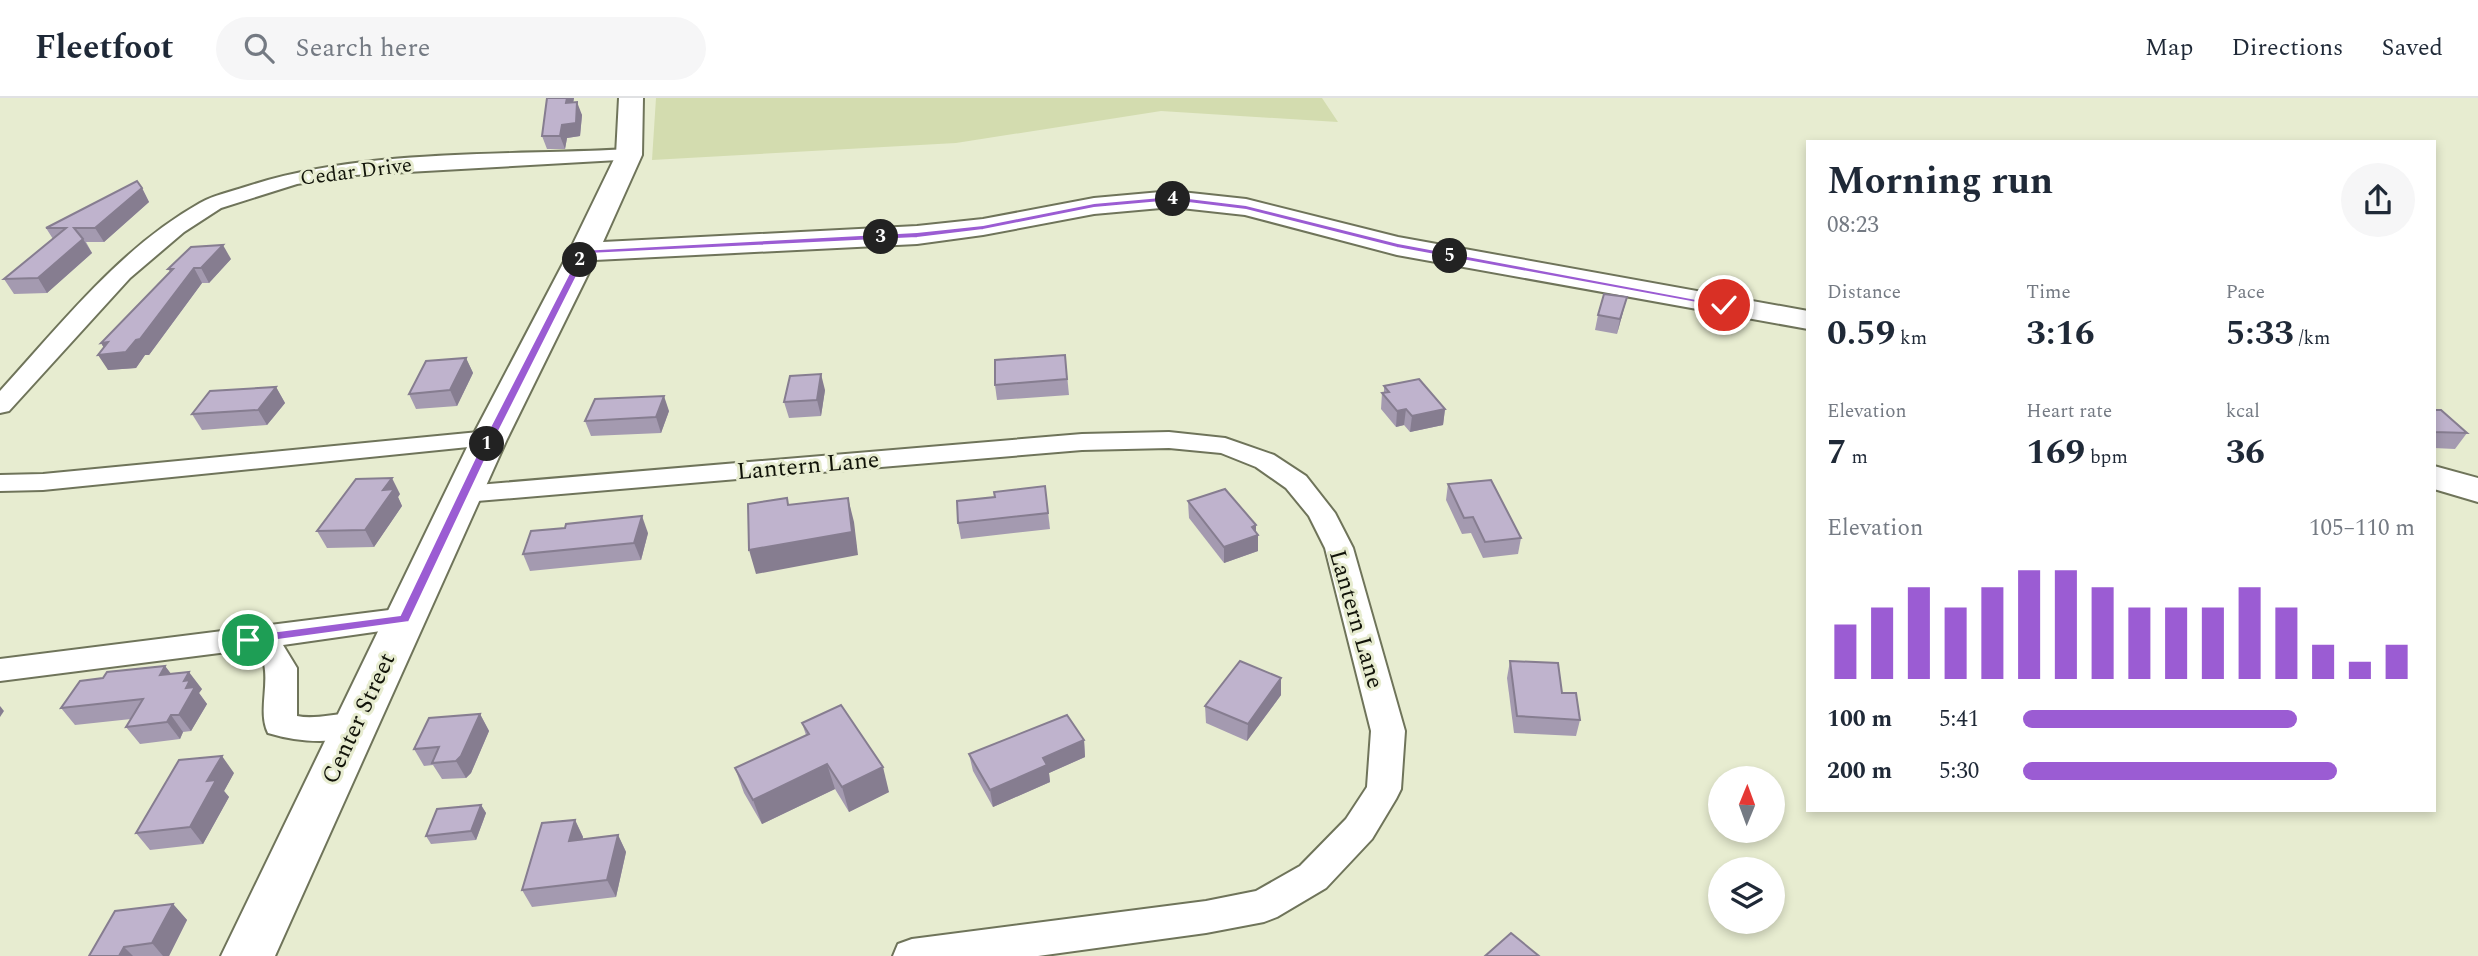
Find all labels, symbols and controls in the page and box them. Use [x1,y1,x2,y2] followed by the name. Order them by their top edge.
[216,17,706,80] search box
[35,23,174,73] text: Fleetfoot
[296,28,430,68] text: Search here
[240,29,278,67] icon: search
[2145,30,2193,66] text: Map
[2231,30,2343,66] text: Directions
[2381,30,2443,66] text: Saved
[298,149,414,195] street label: Cedar Drive
[1827,153,2053,211] text: Morning run
[2341,163,2415,237] button: share
[1156,182,1190,217] pin: 4
[1167,184,1178,213] text: 4
[1827,208,1879,243] text: 08:23
[864,220,898,254] pin: 3
[875,222,886,251] text: 3
[1432,238,1468,274] pin: 5
[1444,241,1455,270] text: 5
[562,242,598,278] pin: 2
[574,245,585,274] text: 2
[1694,275,1754,335] pin
[1827,278,1901,307] text: Distance
[2026,278,2071,307] text: Time
[2226,278,2265,307] text: Pace
[1705,286,1743,324] icon: check
[1827,307,1895,360] text: 0.59
[2026,307,2095,360] text: 3:16
[2226,307,2294,360] text: 5:33
[1895,324,1927,353] text: km
[2294,324,2330,353] text: /km
[1827,397,1907,426] text: Elevation
[2026,397,2112,426] text: Heart rate
[2226,397,2260,426] text: kcal
[470,426,504,462] pin: 1
[1827,426,1847,479] text: 7
[2026,426,2085,479] text: 169
[2226,426,2265,479] text: 36
[481,429,492,458] text: 1
[735,442,881,490] street label: Lantern Lane
[1847,443,1868,472] text: m
[2085,443,2128,472] text: bpm
[1827,511,1923,546] text: Elevation
[2309,511,2415,546] text: 105–110 m
[1319,546,1393,693] street label: Lantern Lane
[218,610,278,670] pin
[229,621,267,659] icon: arrive
[313,647,405,790] street label: Center Street
[1827,702,1892,737] text: 100 m
[1939,702,1979,737] text: 5:41
[1827,754,1892,789] text: 200 m
[1939,754,1979,789] text: 5:30
[1708,766,1785,844] north arrow
[1708,766,1785,934] map controls
[1708,857,1785,934] button: layers

